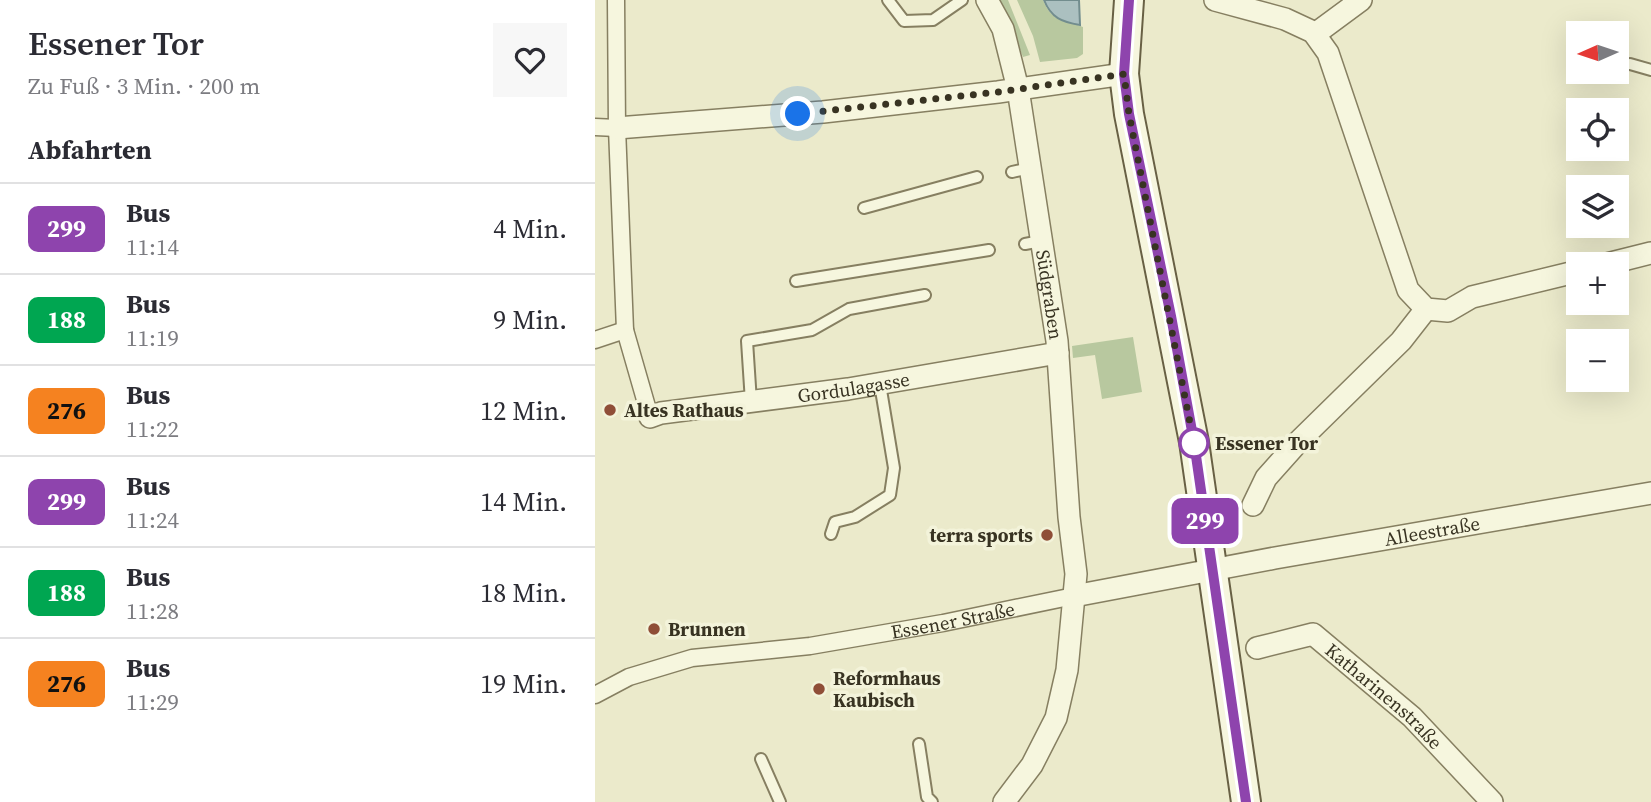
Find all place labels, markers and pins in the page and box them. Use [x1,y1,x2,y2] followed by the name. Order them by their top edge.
[624,397,744,423] place label: Altes Rathaus
[602,402,618,418] marker: Altes Rathaus
[1179,428,1209,458] marker: Essener Tor
[1215,430,1318,456] place label: Essener Tor
[930,522,1033,548] place label: terra sports
[1039,527,1055,543] marker: terra sports
[668,616,746,642] place label: Brunnen
[646,621,662,637] marker: Brunnen
[833,665,941,713] place label: Reformhaus Kaubisch
[811,681,827,697] marker: Reformhaus Kaubisch

